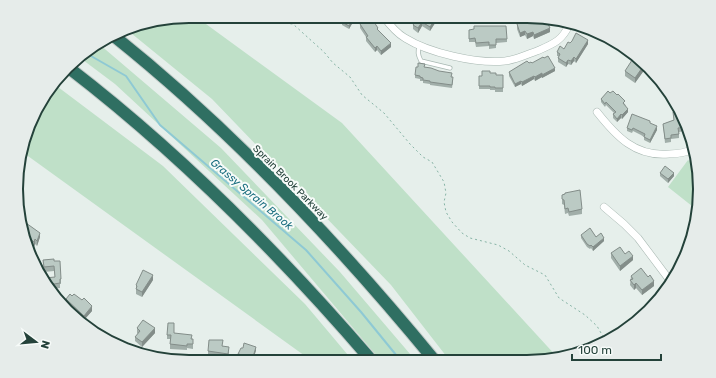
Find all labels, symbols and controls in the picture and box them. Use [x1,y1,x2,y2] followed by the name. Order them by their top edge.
[250,143,331,223] street label: Sprain Brook Parkway
[208,156,296,233] water label: Grassy Sprain Brook
[16,322,56,362] north arrow
[572,336,661,362] scale bar
[38,339,52,350] text: N
[578,343,612,357] text: 100 m

